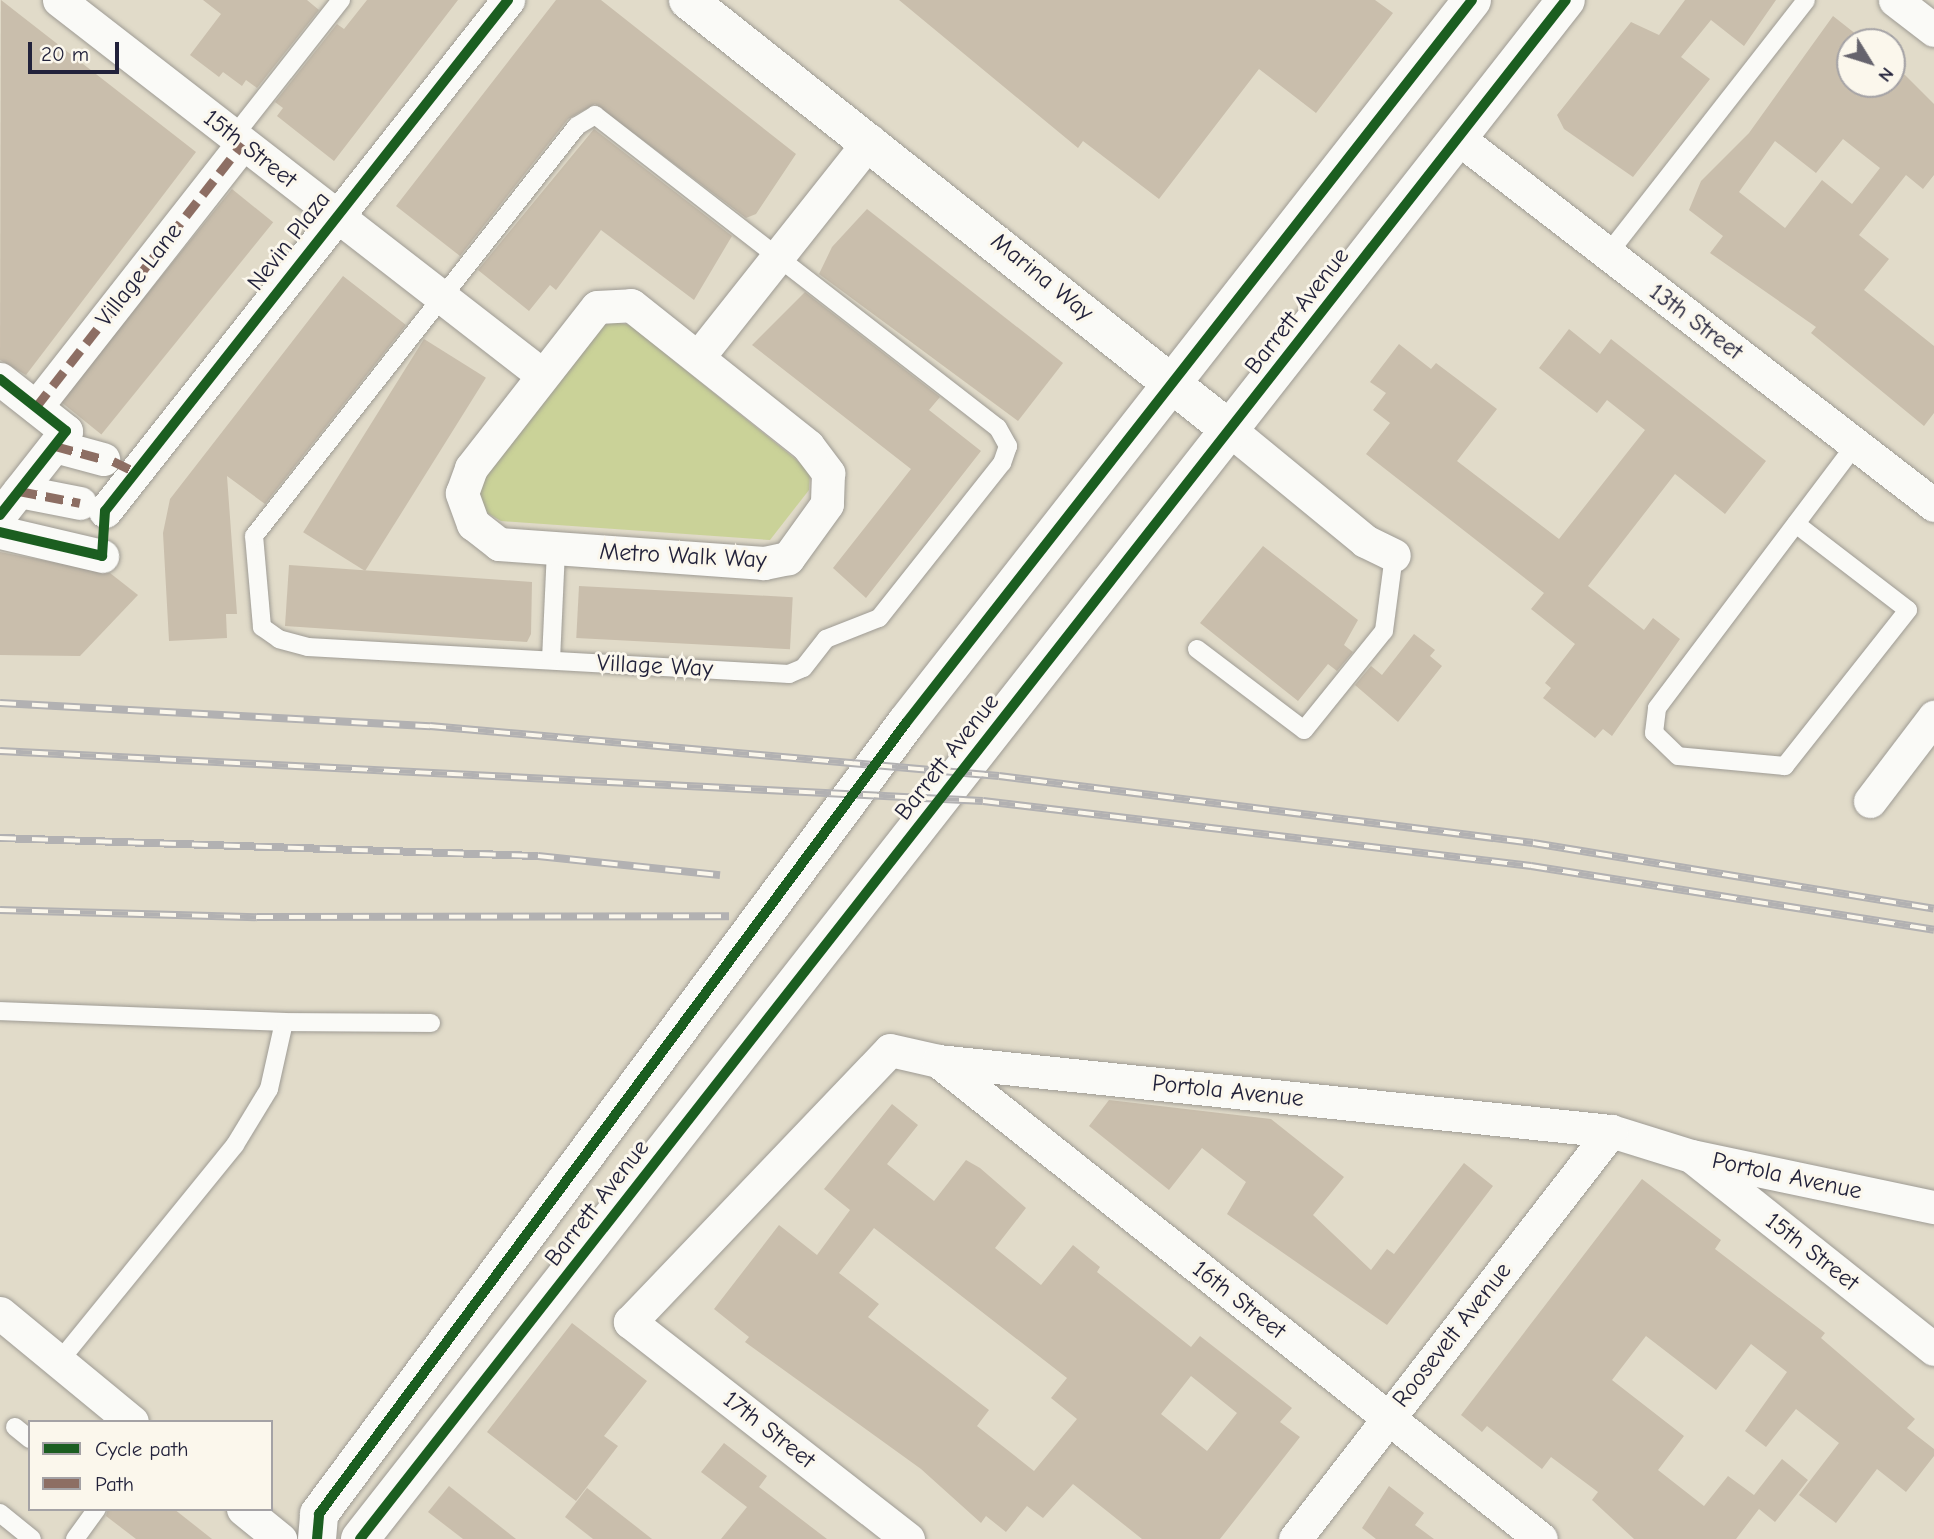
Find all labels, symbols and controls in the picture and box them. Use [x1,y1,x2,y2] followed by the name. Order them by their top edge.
[32,28,122,72] scale bar
[1836,28,1906,98] north arrow
[41,42,89,66] text: 20 m
[1873,63,1898,86] text: N
[198,104,302,194] street label: 15th Street
[241,186,337,296] street label: Nevin Plaza
[90,218,188,332] street label: Village Lane
[985,227,1099,327] street label: Marina Way
[1239,242,1355,380] street label: Barrett Avenue
[1644,278,1748,366] street label: 13th Street
[599,537,767,575] street label: Metro Walk Way
[596,649,714,683] street label: Village Way
[889,688,1005,826] street label: Barrett Avenue
[1151,1069,1305,1113] street label: Portola Avenue
[539,1134,655,1272] street label: Barrett Avenue
[1710,1146,1864,1206] street label: Portola Avenue
[1760,1207,1864,1297] street label: 15th Street
[1187,1255,1291,1345] street label: 16th Street
[1386,1257,1518,1413] street label: Roosevelt Avenue
[717,1385,821,1475] street label: 17th Street
[28,1420,273,1511] legend
[95,1437,188,1461] text: Cycle path
[95,1472,134,1496] text: Path

